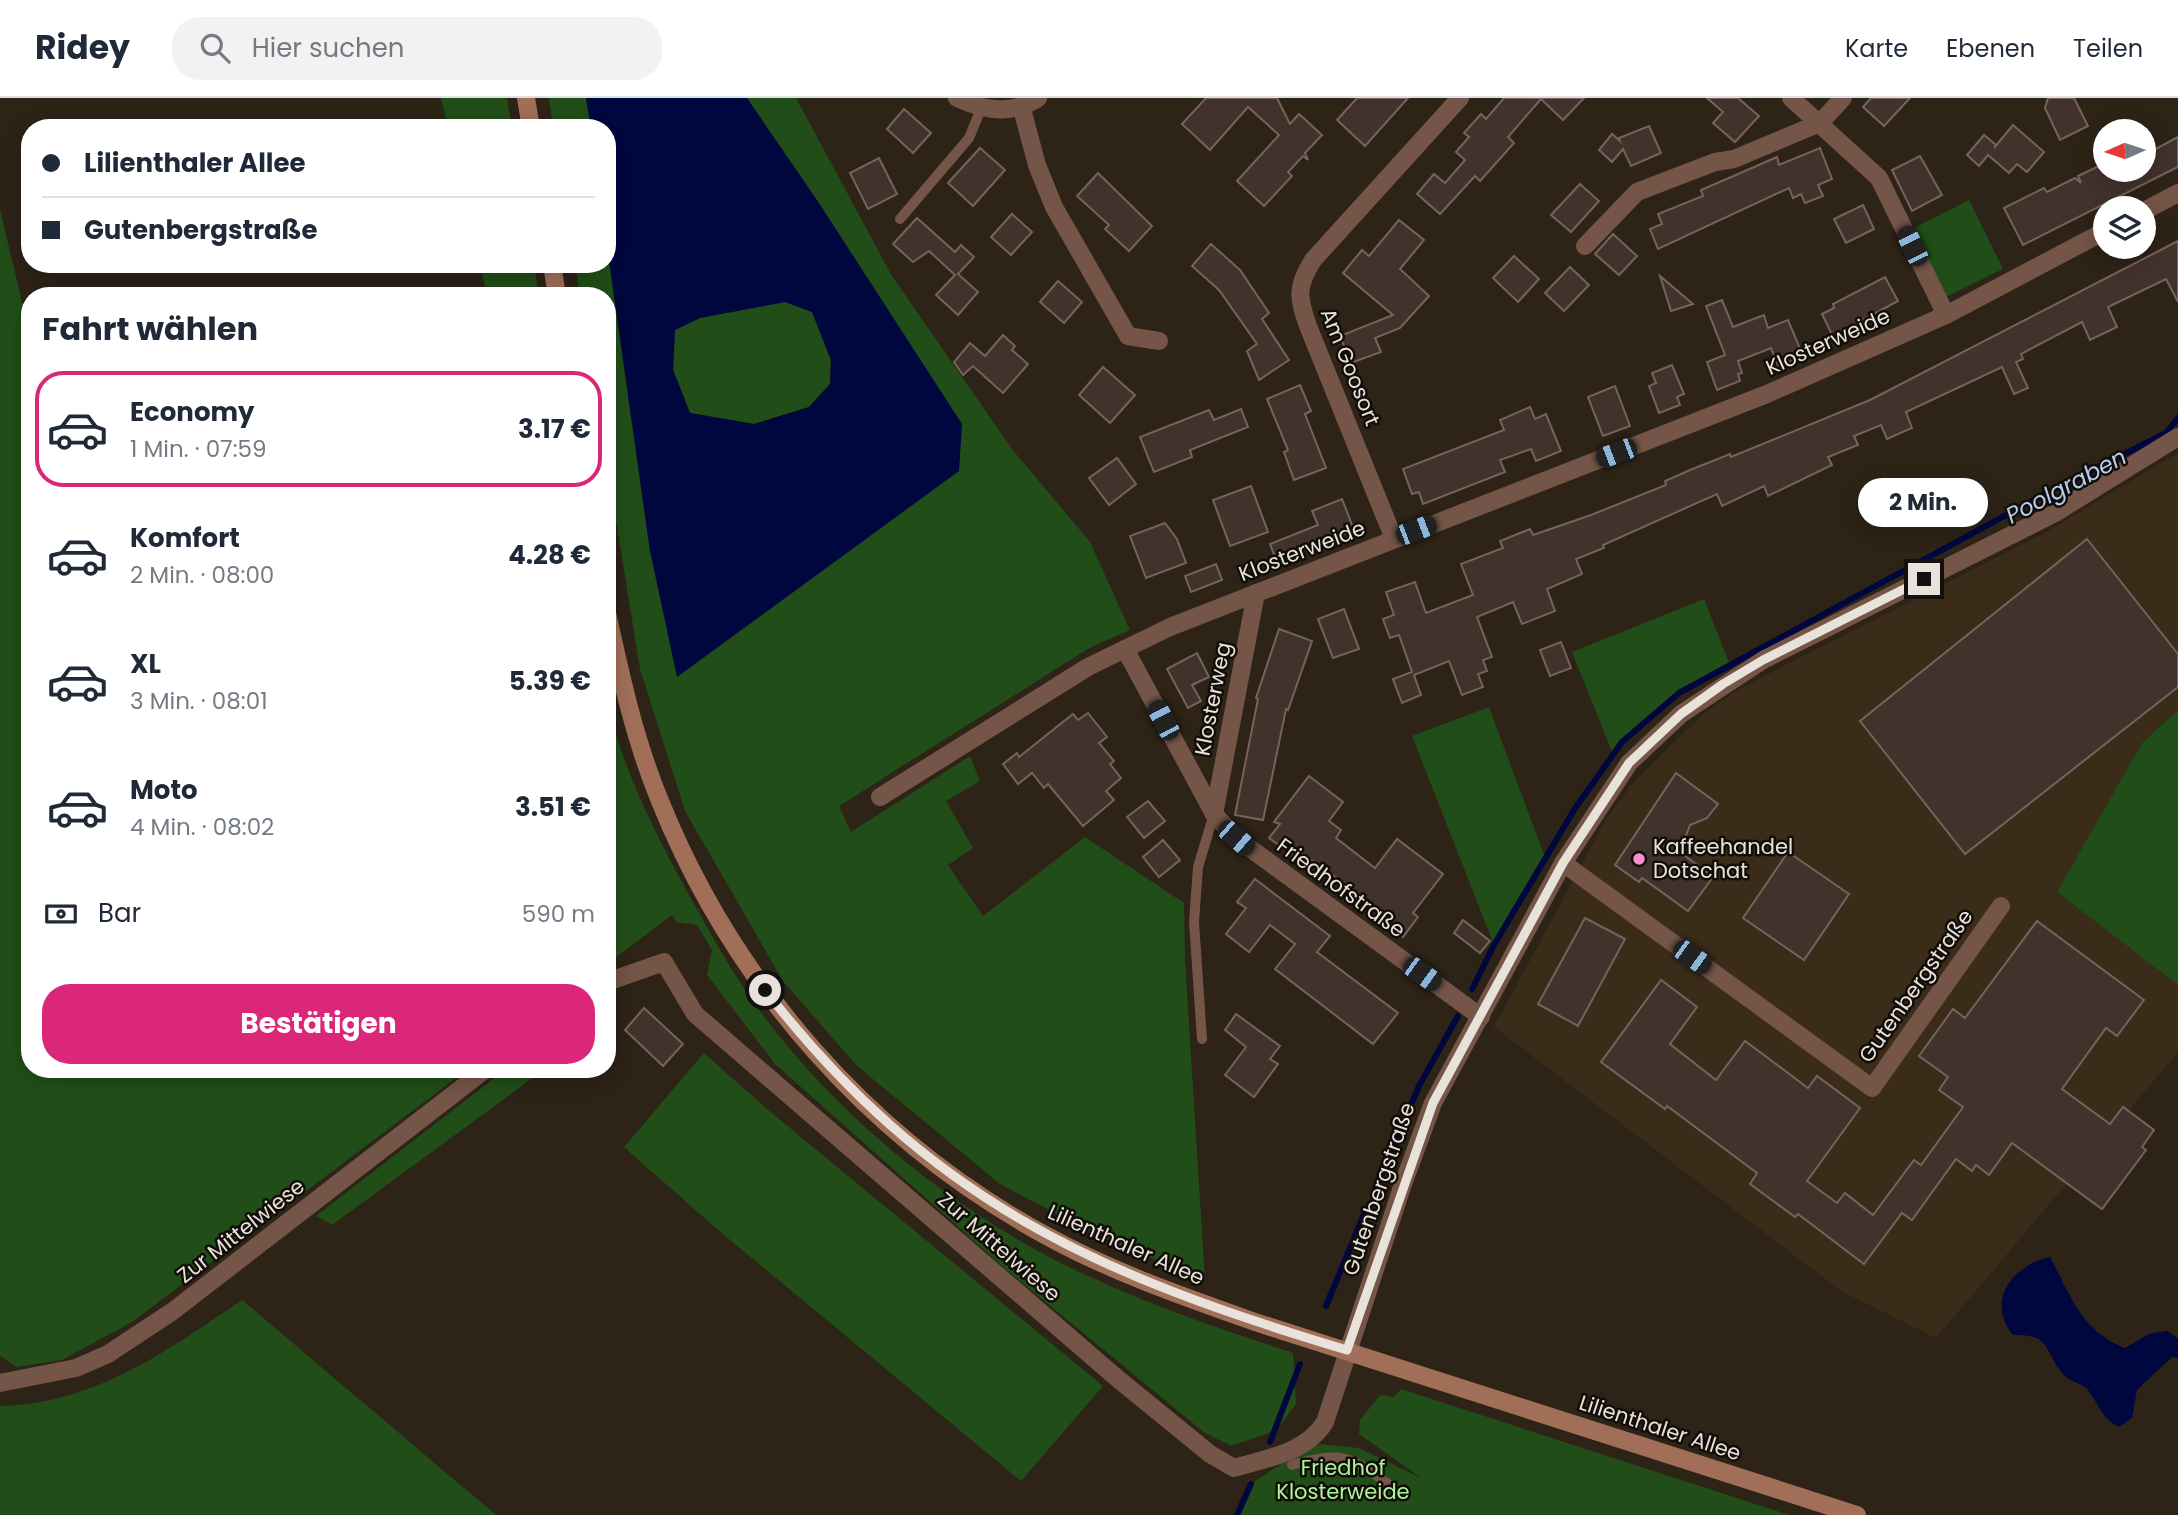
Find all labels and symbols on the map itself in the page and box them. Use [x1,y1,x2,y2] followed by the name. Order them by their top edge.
[2093,119,2156,182] north arrow
[1894,223,1931,269] car
[1761,301,1895,382] street label: Klosterweide
[1314,304,1387,430] street label: Am Goosort
[1593,436,1640,470] car
[2000,441,2132,531] water label: Poolgraben
[1859,477,1989,526] callout: 2 Min.
[1234,513,1369,588] street label: Klosterweide
[1393,513,1440,547] car
[1908,563,1940,595] route end
[1187,640,1238,758] street label: Klosterweg
[1144,697,1183,743] car
[1214,816,1259,860] car
[1271,831,1412,944] street label: Friedhofstraße
[1653,832,1793,885] place label: Kaffeehandel Dotschat
[1631,851,1647,867] marker: Kaffeehandel Dotschat
[1852,903,1979,1068] street label: Gutenbergstraße
[1669,936,1716,978] car
[1399,953,1446,995] car
[749,974,781,1006] route start
[1335,1099,1422,1279] street label: Gutenbergstraße
[171,1172,310,1290] street label: Zur Mittelwiese
[932,1185,1067,1308] street label: Zur Mittelwiese
[1043,1197,1209,1292] street label: Lilienthaler Allee
[1576,1388,1745,1467] street label: Lilienthaler Allee
[1276,1453,1410,1506] park label: Friedhof Klosterweide

